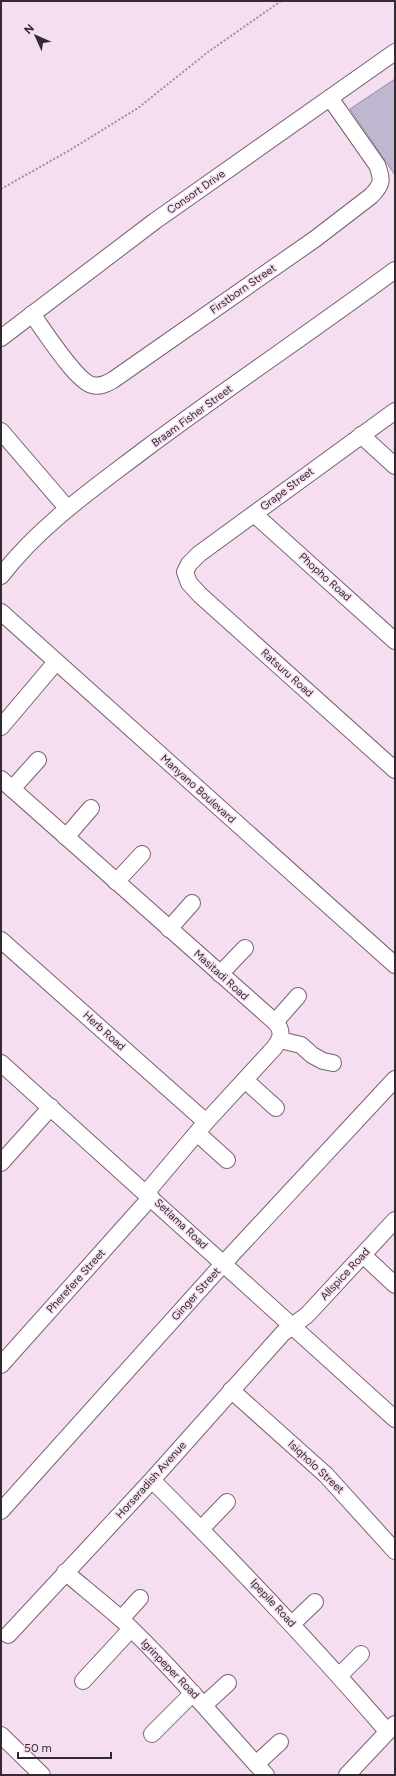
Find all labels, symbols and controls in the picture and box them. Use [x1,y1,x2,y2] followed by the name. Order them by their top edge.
[16,16,56,56] north arrow
[22,22,37,37] text: N
[164,167,228,217] street label: Consort Drive
[207,261,279,317] street label: Firstborn Street
[149,382,235,450] street label: Braam Fisher Street
[258,465,316,513] street label: Grape Street
[296,550,354,604] street label: Phopho Road
[258,646,316,700] street label: Ratsuru Road
[158,752,238,826] street label: Manyano Boulevard
[191,947,251,1003] street label: Masitadi Road
[80,1009,128,1053] street label: Herb Road
[152,1196,210,1252] street label: Setlama Road
[318,1245,372,1303] street label: Allspice Road
[44,1246,108,1316] street label: Pherefere Street
[169,1265,223,1323] street label: Ginger Street
[285,1438,347,1496] street label: Isiqholo Street
[113,1439,189,1521] street label: Horseradish Avenue
[247,1576,299,1630] street label: Ipepile Road
[138,1636,202,1702] street label: Igrinpeper Road
[18,1734,111,1760] scale bar
[24,1741,52,1755] text: 50 m

